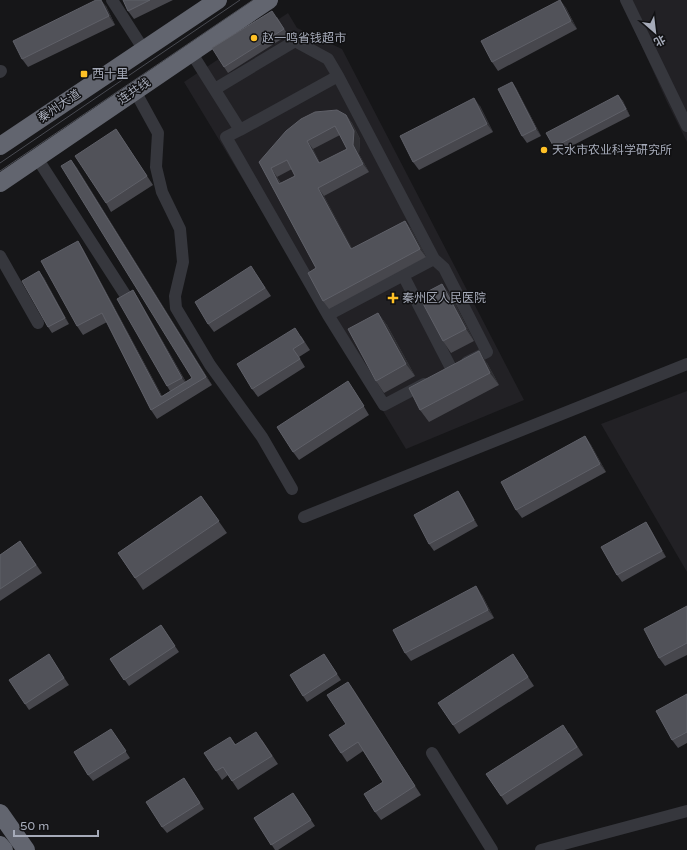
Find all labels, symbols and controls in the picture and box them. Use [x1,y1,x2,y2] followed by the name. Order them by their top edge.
[635,12,675,52] north arrow
[262,31,346,45] place label: 赵一鸣省钱超市
[652,32,667,49] text: 北
[249,33,259,43] marker: 赵一鸣省钱超市
[92,67,128,81] place label: 西十里
[79,69,89,79] marker: 西十里
[115,75,153,107] street label: 连共线
[35,87,83,125] street label: 秦州大道
[552,143,672,157] place label: 天水市农业科学研究所
[539,145,549,155] marker: 天水市农业科学研究所
[402,291,486,305] place label: 秦州区人民医院
[387,292,399,304] marker: 秦州区人民医院
[14,812,98,838] scale bar
[20,819,49,833] text: 50 m

